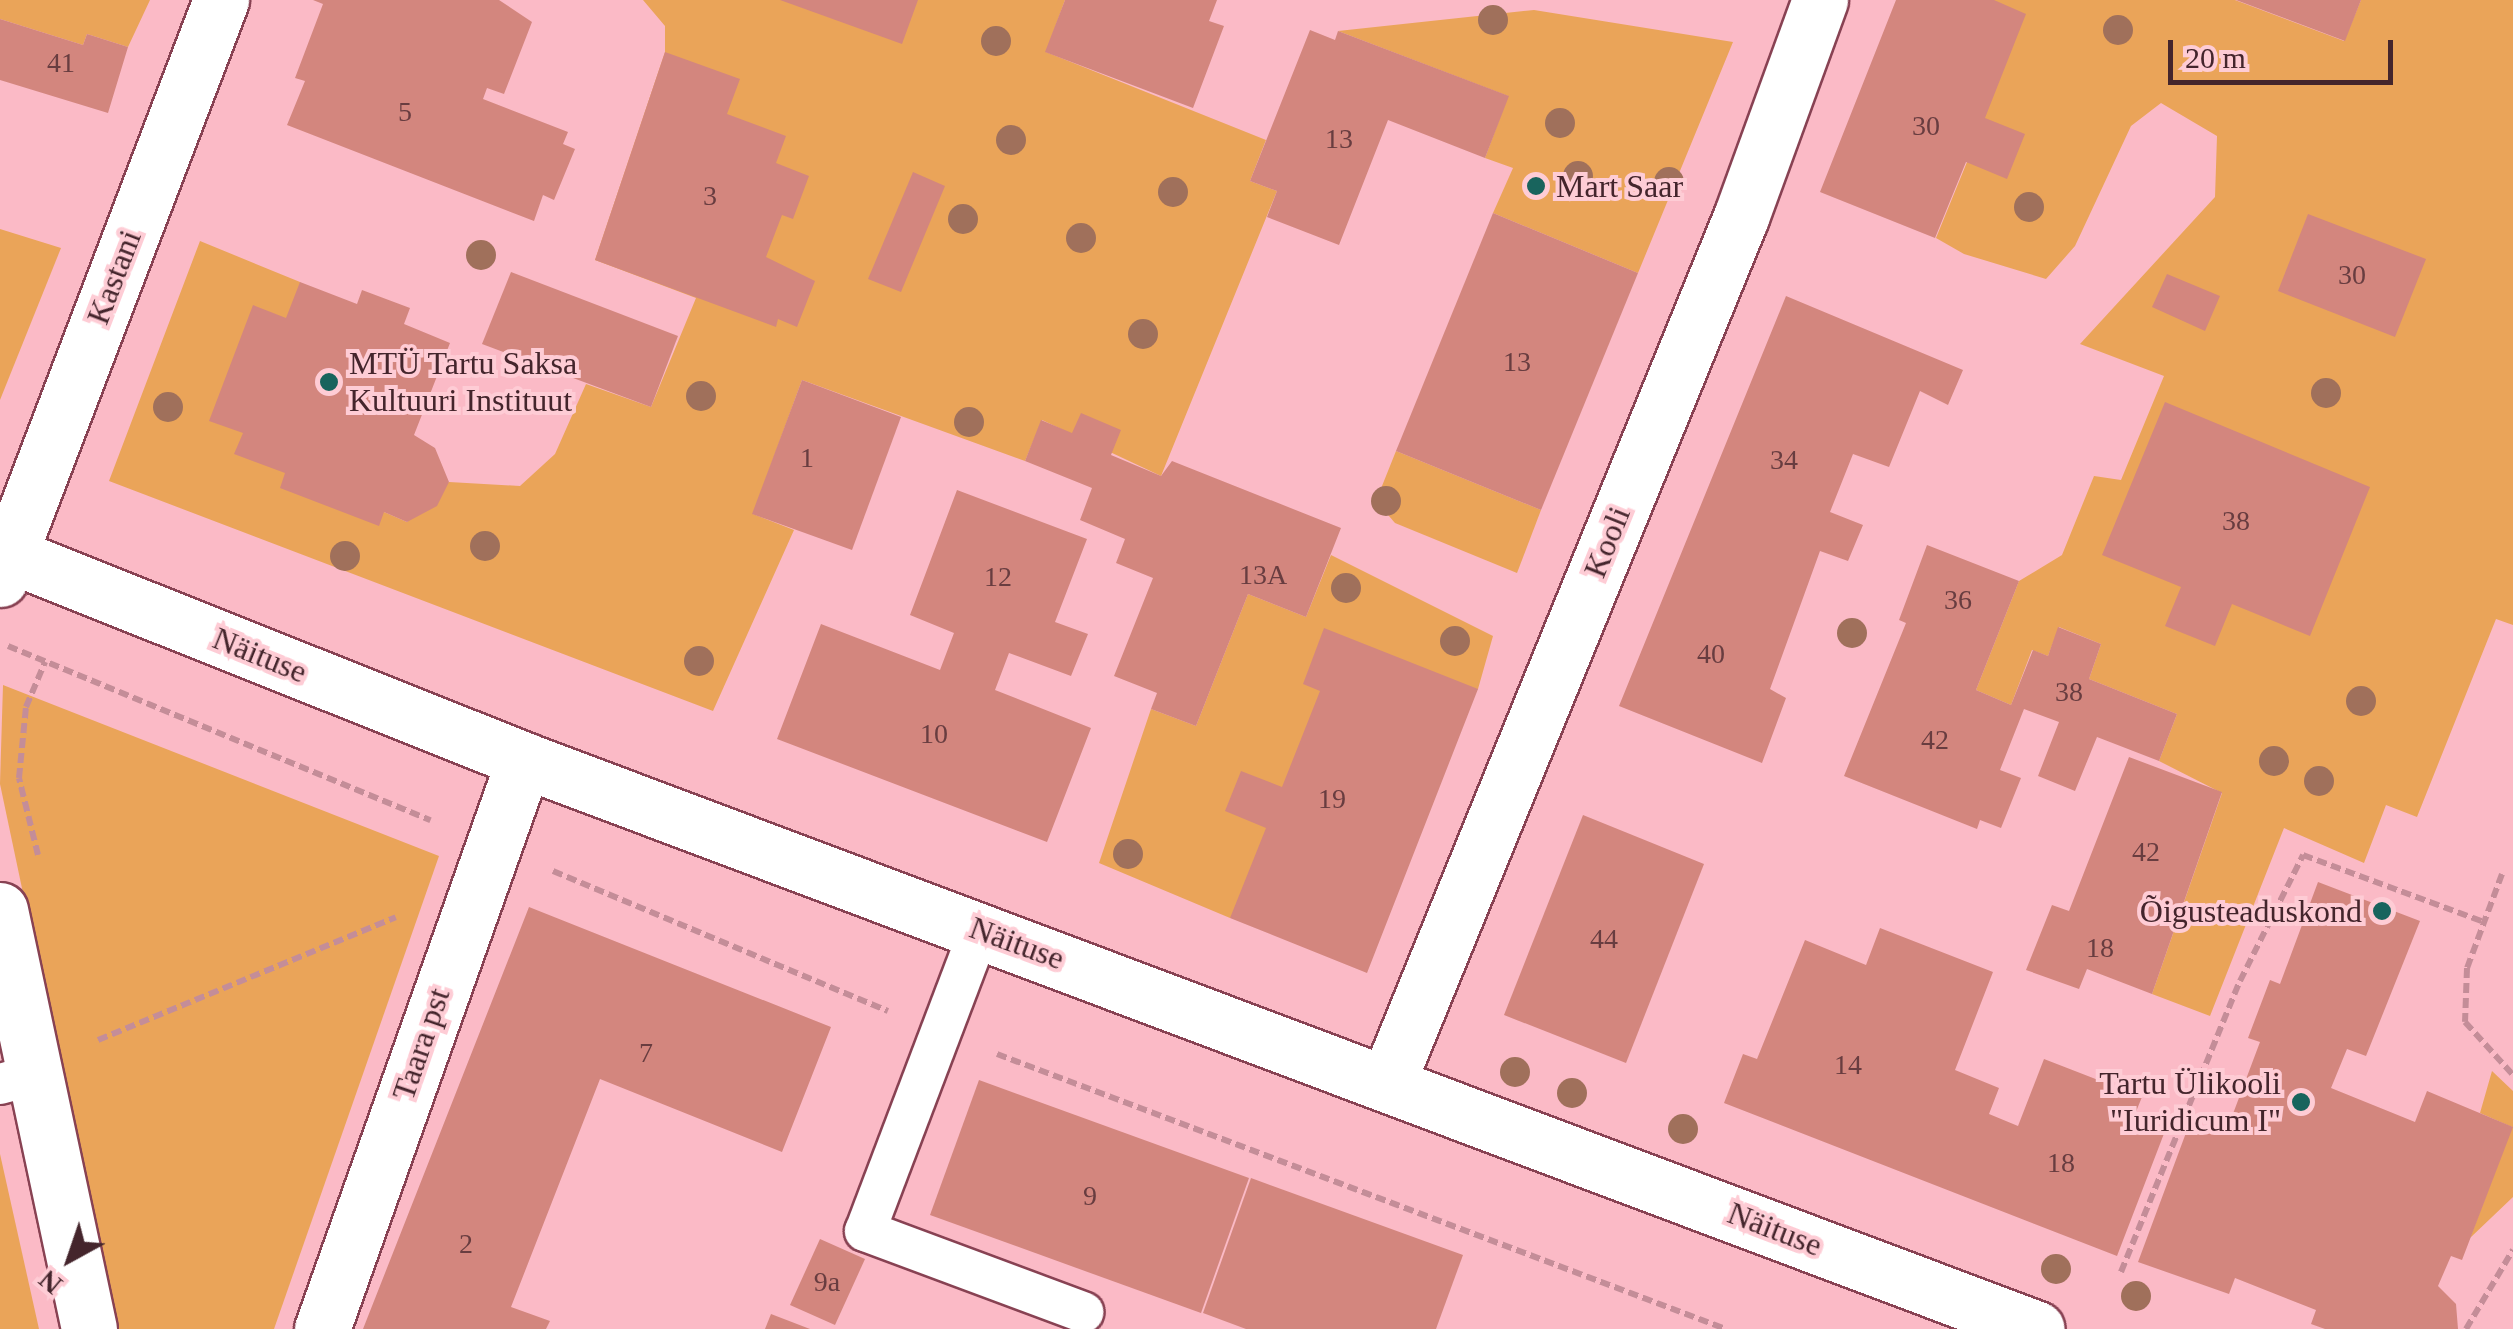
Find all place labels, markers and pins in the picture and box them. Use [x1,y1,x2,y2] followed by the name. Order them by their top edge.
[1556,167,1683,205] place label: Mart Saar
[1525,175,1547,197] marker: Mart Saar
[349,345,578,420] place label: MTÜ Tartu Saksa Kultuuri Instituut
[318,371,340,393] marker: MTÜ Tartu Saksa Kultuuri Instituut
[2140,892,2362,930] place label: Õigusteaduskond
[2371,900,2393,922] marker: Õigusteaduskond
[2099,1065,2281,1140] place label: Tartu Ülikooli "Iuridicum I"
[2290,1091,2312,1113] marker: Tartu Ülikooli "Iuridicum I"

